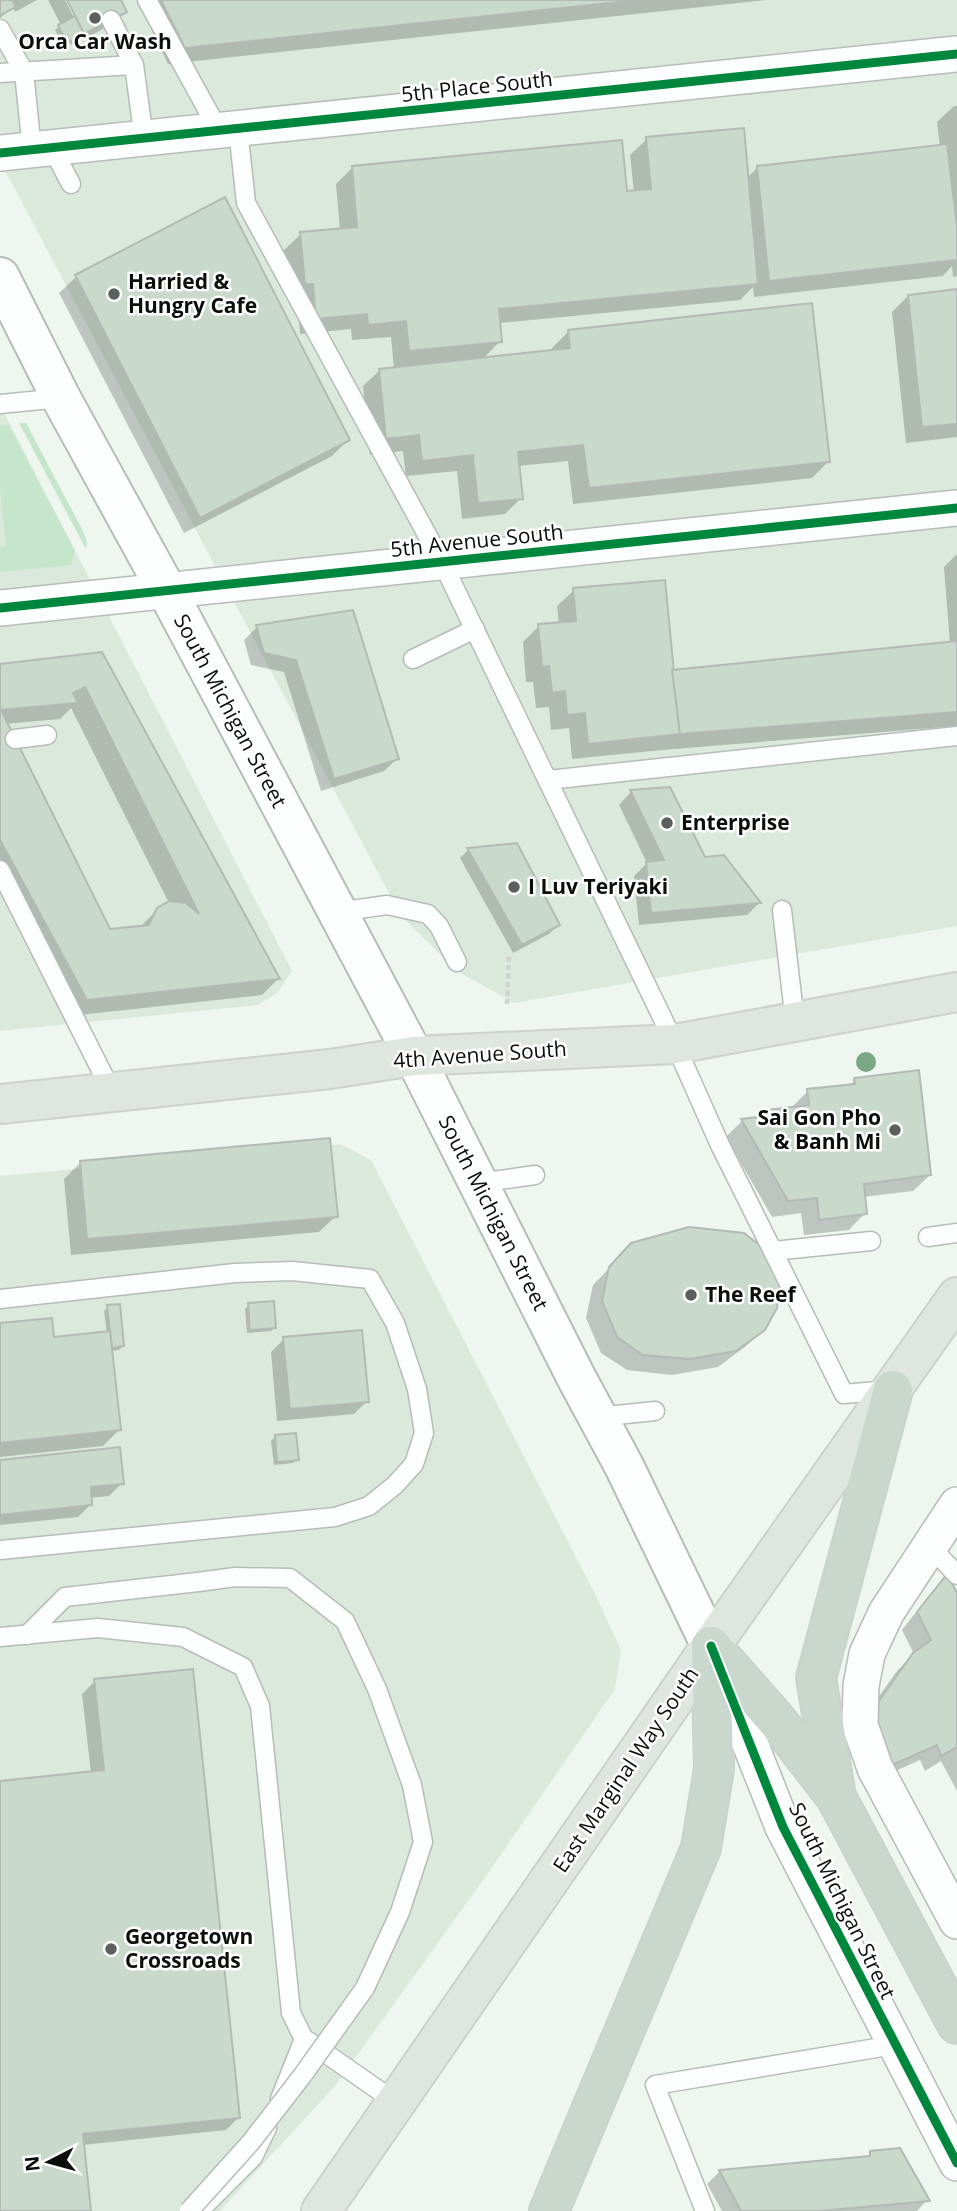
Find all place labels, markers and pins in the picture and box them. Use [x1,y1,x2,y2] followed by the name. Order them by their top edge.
[87,10,103,26] marker: Orca Car Wash
[18,27,172,55] place label: Orca Car Wash
[128,267,257,319] place label: Harried & Hungry Cafe
[106,286,122,302] marker: Harried & Hungry Cafe
[681,808,790,836] place label: Enterprise
[659,815,675,831] marker: Enterprise
[528,872,668,900] place label: I Luv Teriyaki
[506,879,522,895] marker: I Luv Teriyaki
[757,1103,881,1155] place label: Sai Gon Pho & Banh Mi
[887,1122,903,1138] marker: Sai Gon Pho & Banh Mi
[705,1280,798,1308] place label: The Reef
[683,1287,699,1303] marker: The Reef
[125,1922,253,1974] place label: Georgetown Crossroads
[103,1941,119,1957] marker: Georgetown Crossroads

